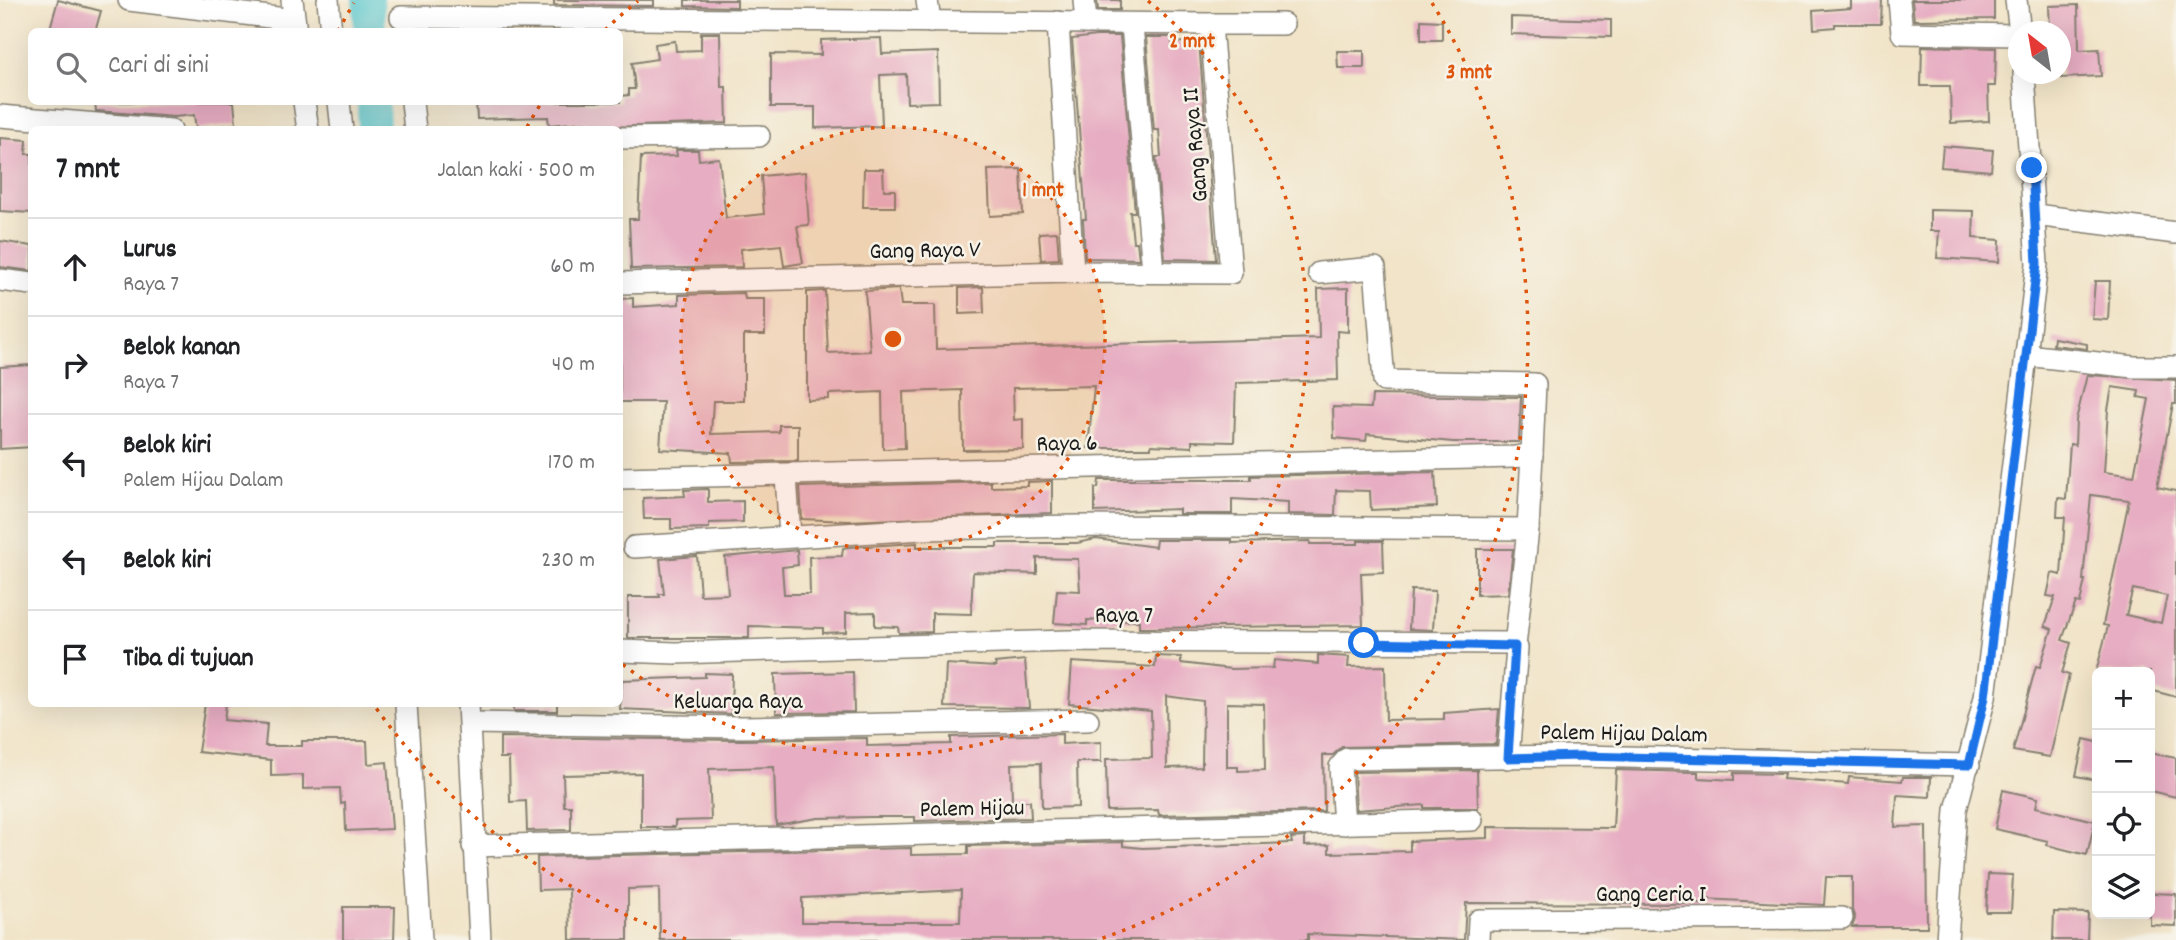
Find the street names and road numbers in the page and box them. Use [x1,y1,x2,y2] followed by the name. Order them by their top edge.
[1175,86,1219,203] street label: Gang Raya II
[869,234,982,270] street label: Gang Raya V
[1036,427,1098,463] street label: Raya 6
[1095,600,1153,634] street label: Raya 7
[673,686,803,720] street label: Keluarga Raya
[1540,717,1708,753] street label: Palem Hijau Dalam
[919,792,1025,828] street label: Palem Hijau
[1596,879,1707,913] street label: Gang Ceria I

